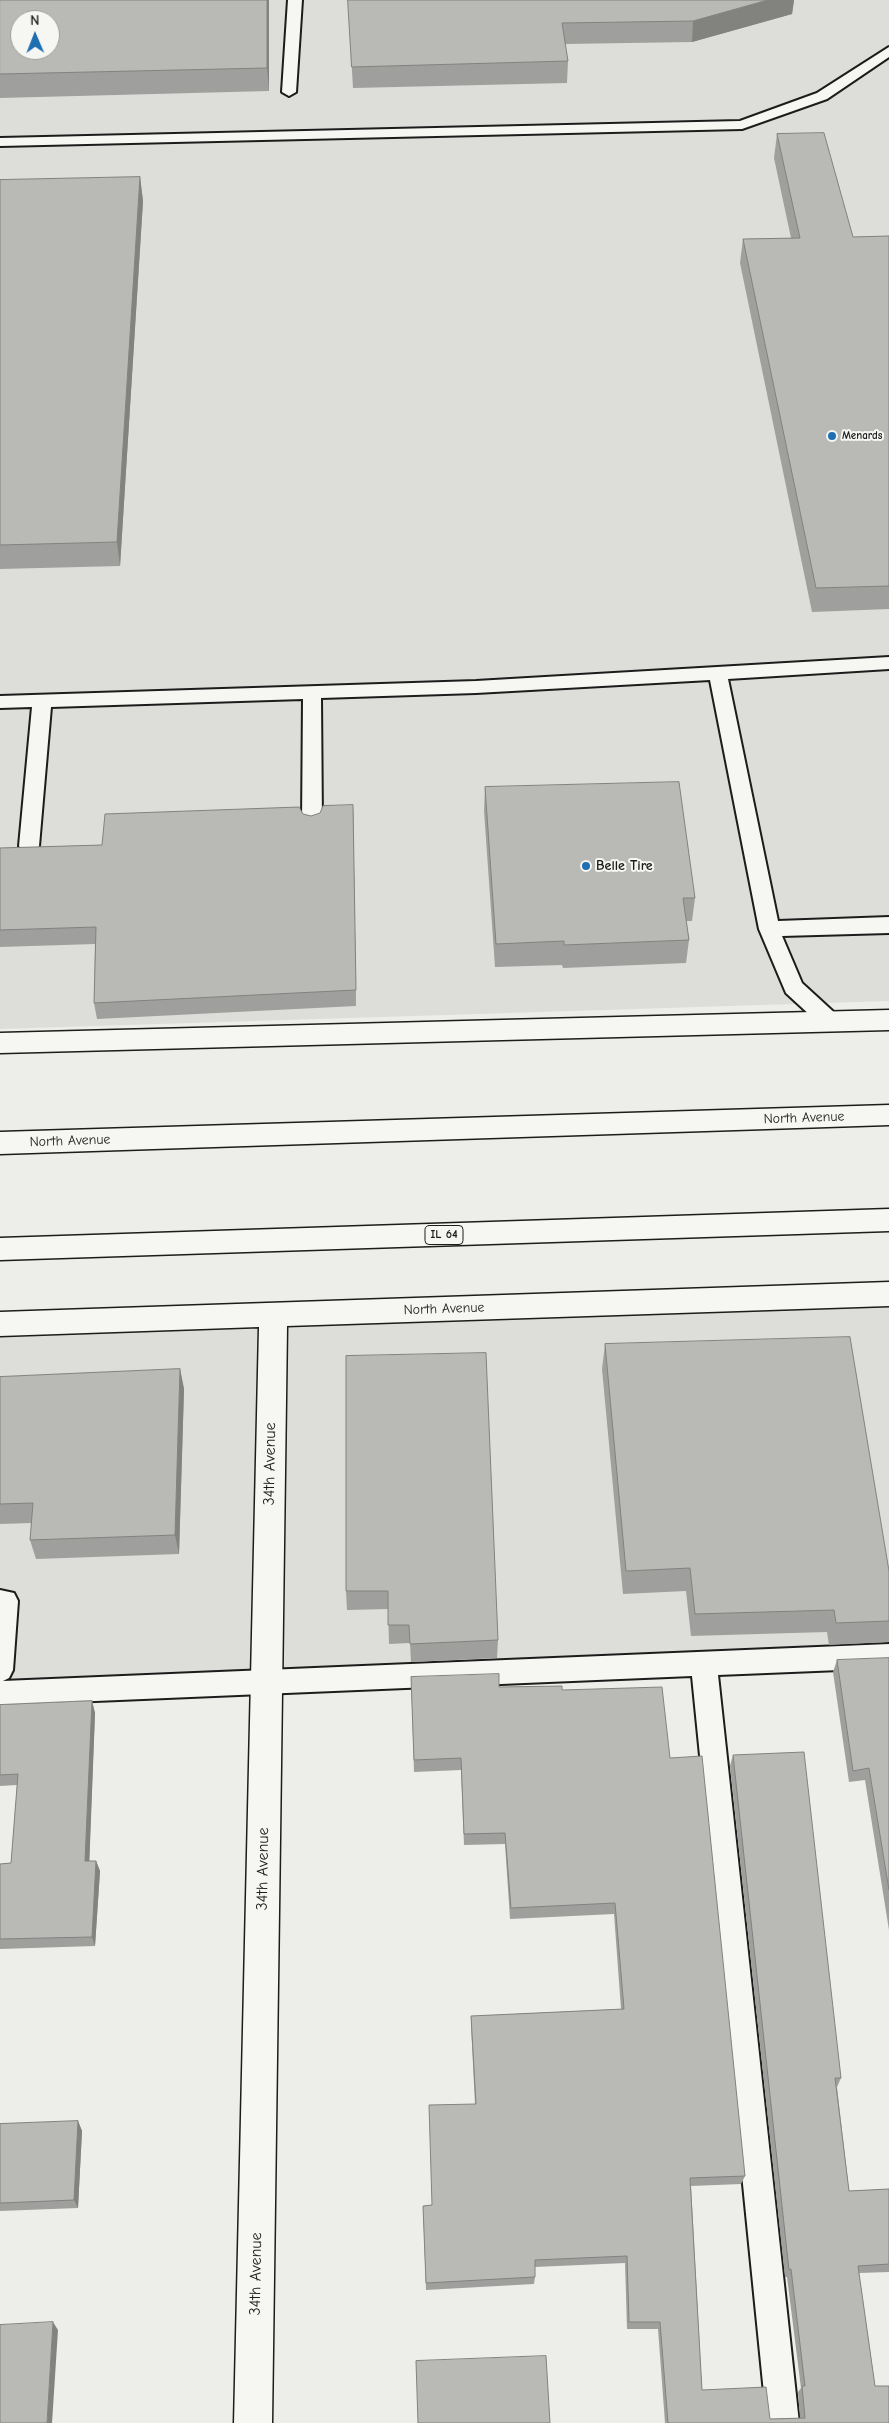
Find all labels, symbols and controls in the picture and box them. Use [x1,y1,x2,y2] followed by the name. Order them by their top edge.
[10,10,60,60] north arrow
[30,12,39,29] text: N
[842,429,882,443] place label: Menards
[826,430,838,442] marker: Menards
[596,858,653,874] place label: Belle Tire
[580,860,592,872] marker: Belle Tire
[763,1108,845,1128] street label: North Avenue
[29,1131,111,1151] street label: North Avenue
[425,1226,463,1244] road number: IL 64
[403,1299,485,1319] street label: North Avenue
[260,1422,280,1506] street label: 34th Avenue
[253,1827,273,1911] street label: 34th Avenue
[246,2232,266,2316] street label: 34th Avenue

